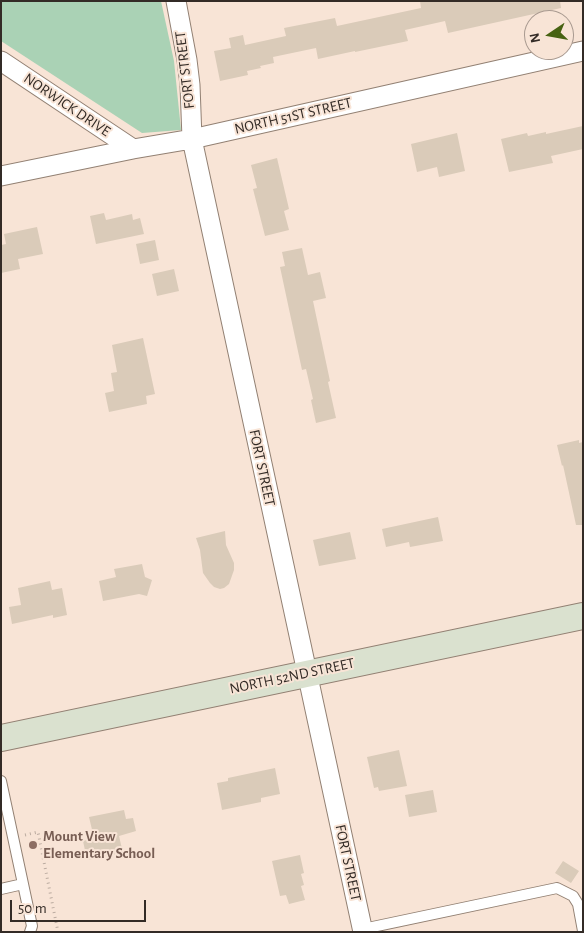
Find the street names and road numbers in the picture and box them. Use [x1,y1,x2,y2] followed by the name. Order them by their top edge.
[171,30,199,110] street label: FORT STREET
[20,69,114,141] street label: NORWICK DRIVE
[233,94,353,138] street label: NORTH 51ST STREET
[245,428,279,508] street label: FORT STREET
[228,654,356,698] street label: NORTH 52ND STREET
[331,823,365,903] street label: FORT STREET

